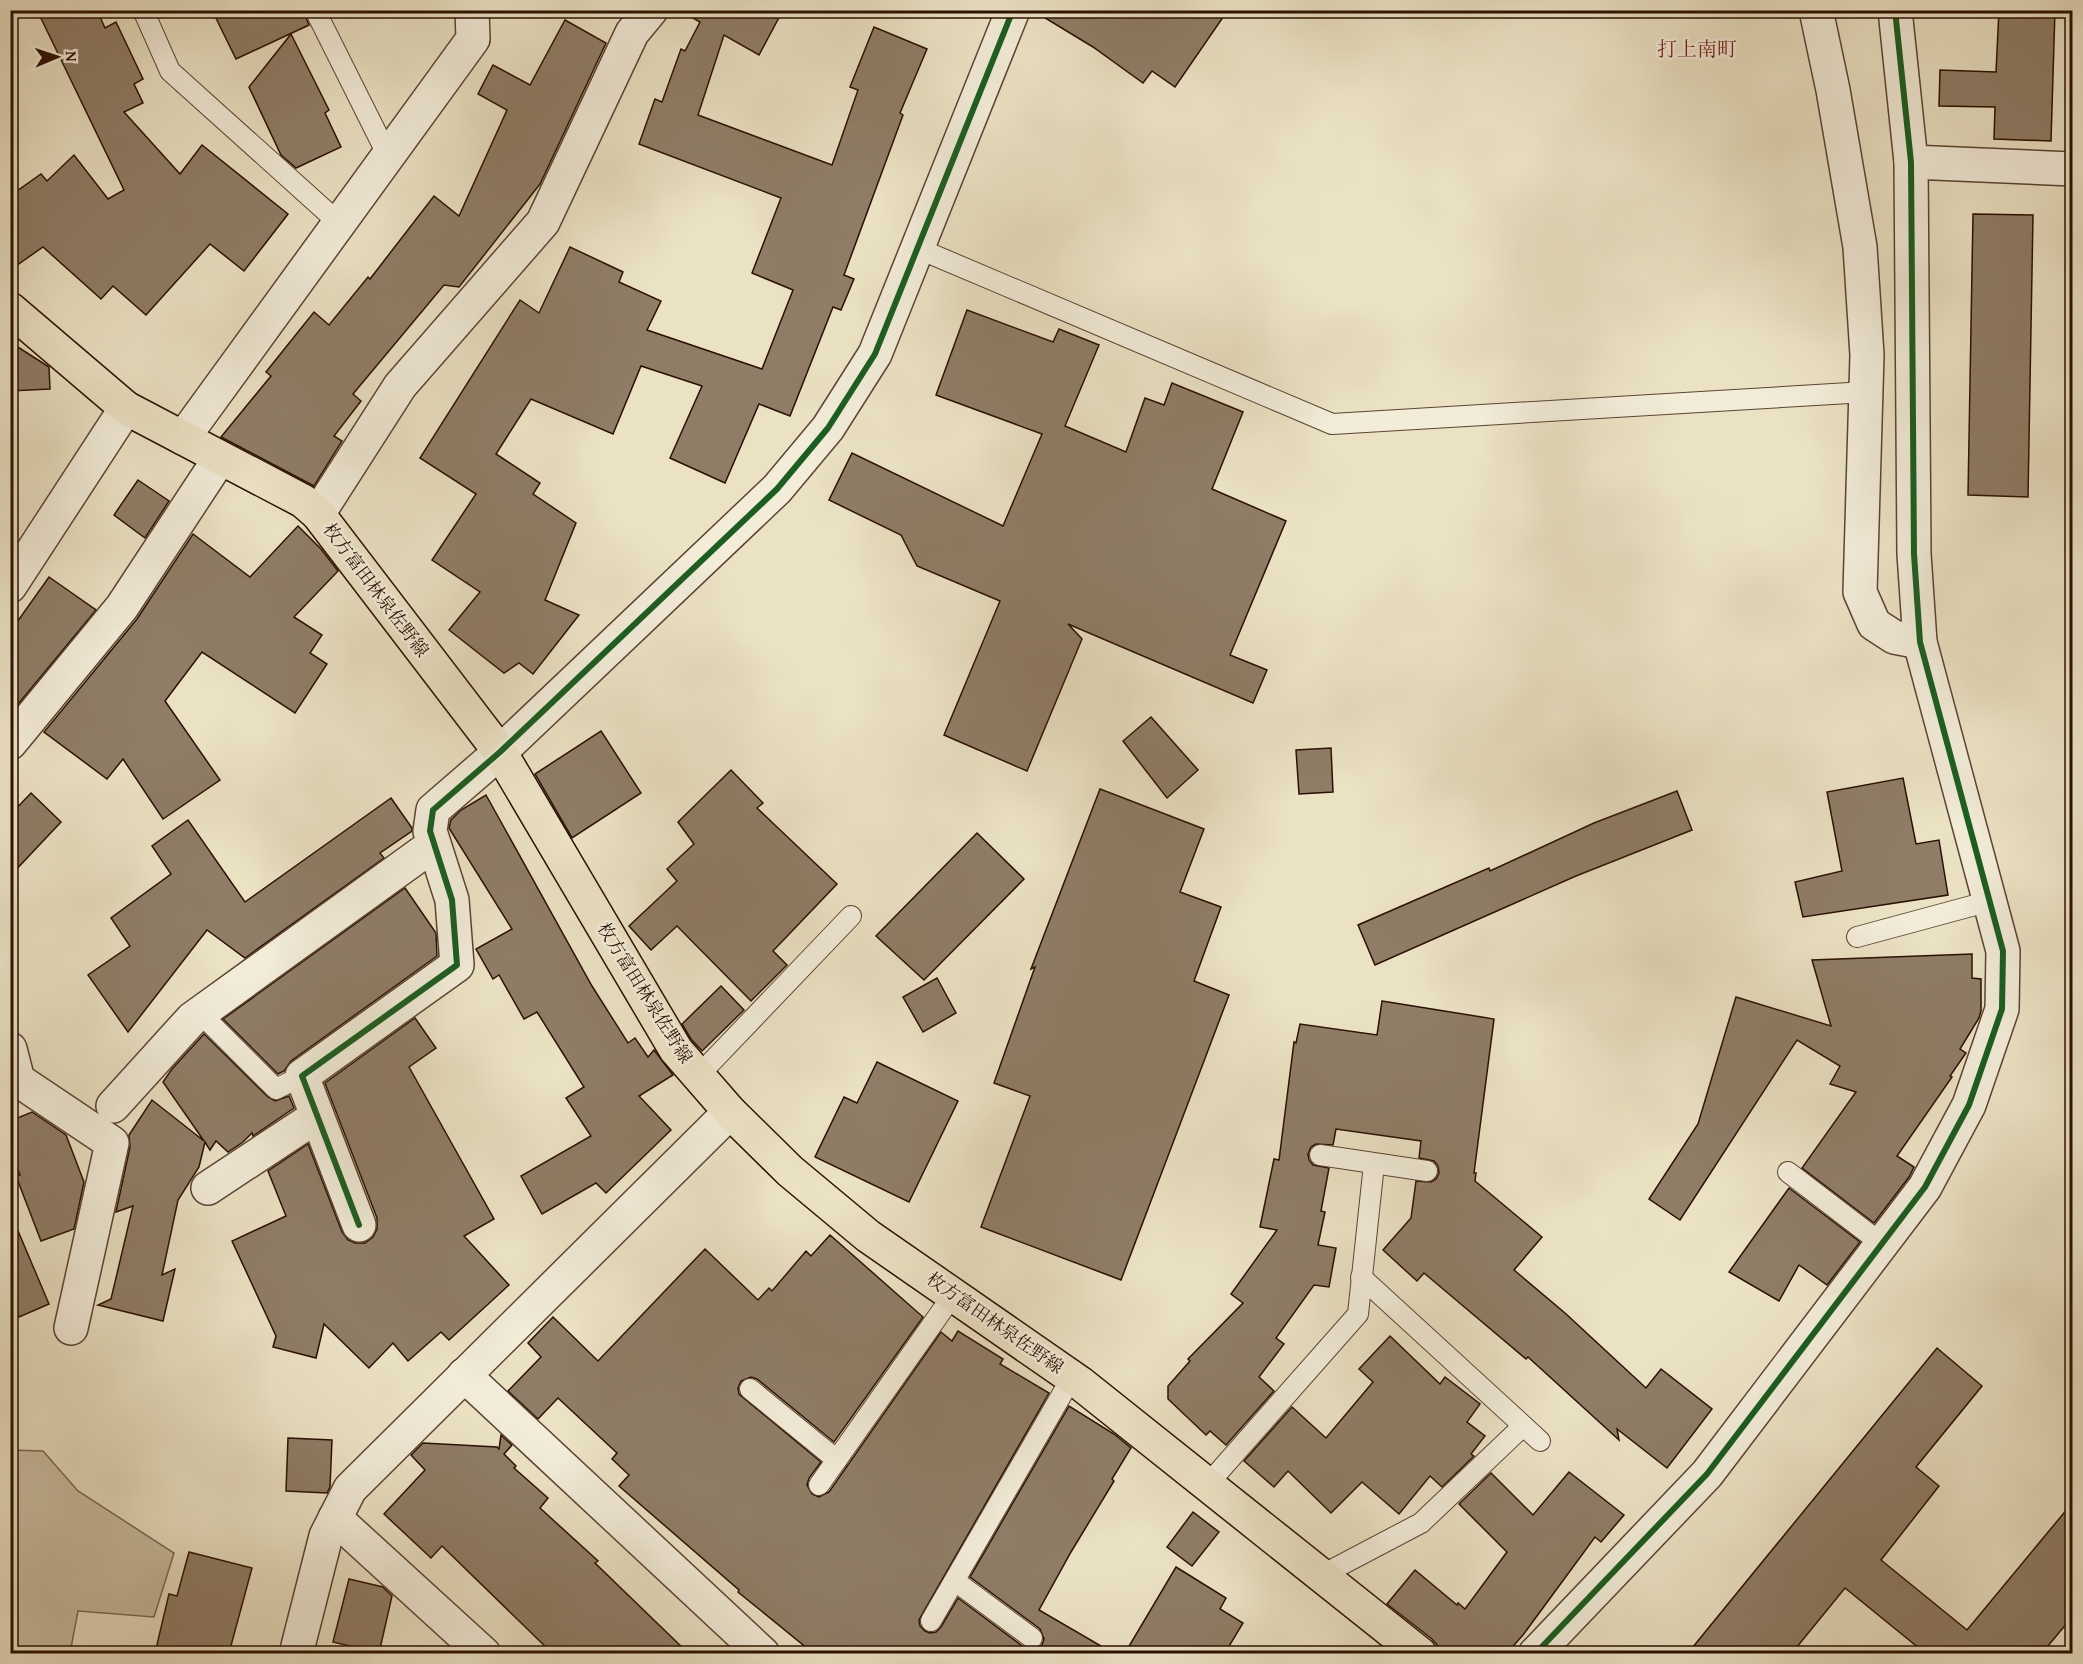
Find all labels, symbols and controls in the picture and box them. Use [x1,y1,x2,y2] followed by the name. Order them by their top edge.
[27,27,87,87] north arrow
[1657,34,1737,63] district label: 打上南町
[60,51,84,63] text: N
[317,517,436,663] street label: 枚方富田林泉佐野線
[591,917,700,1069] street label: 枚方富田林泉佐野線
[921,1265,1069,1380] street label: 枚方富田林泉佐野線

